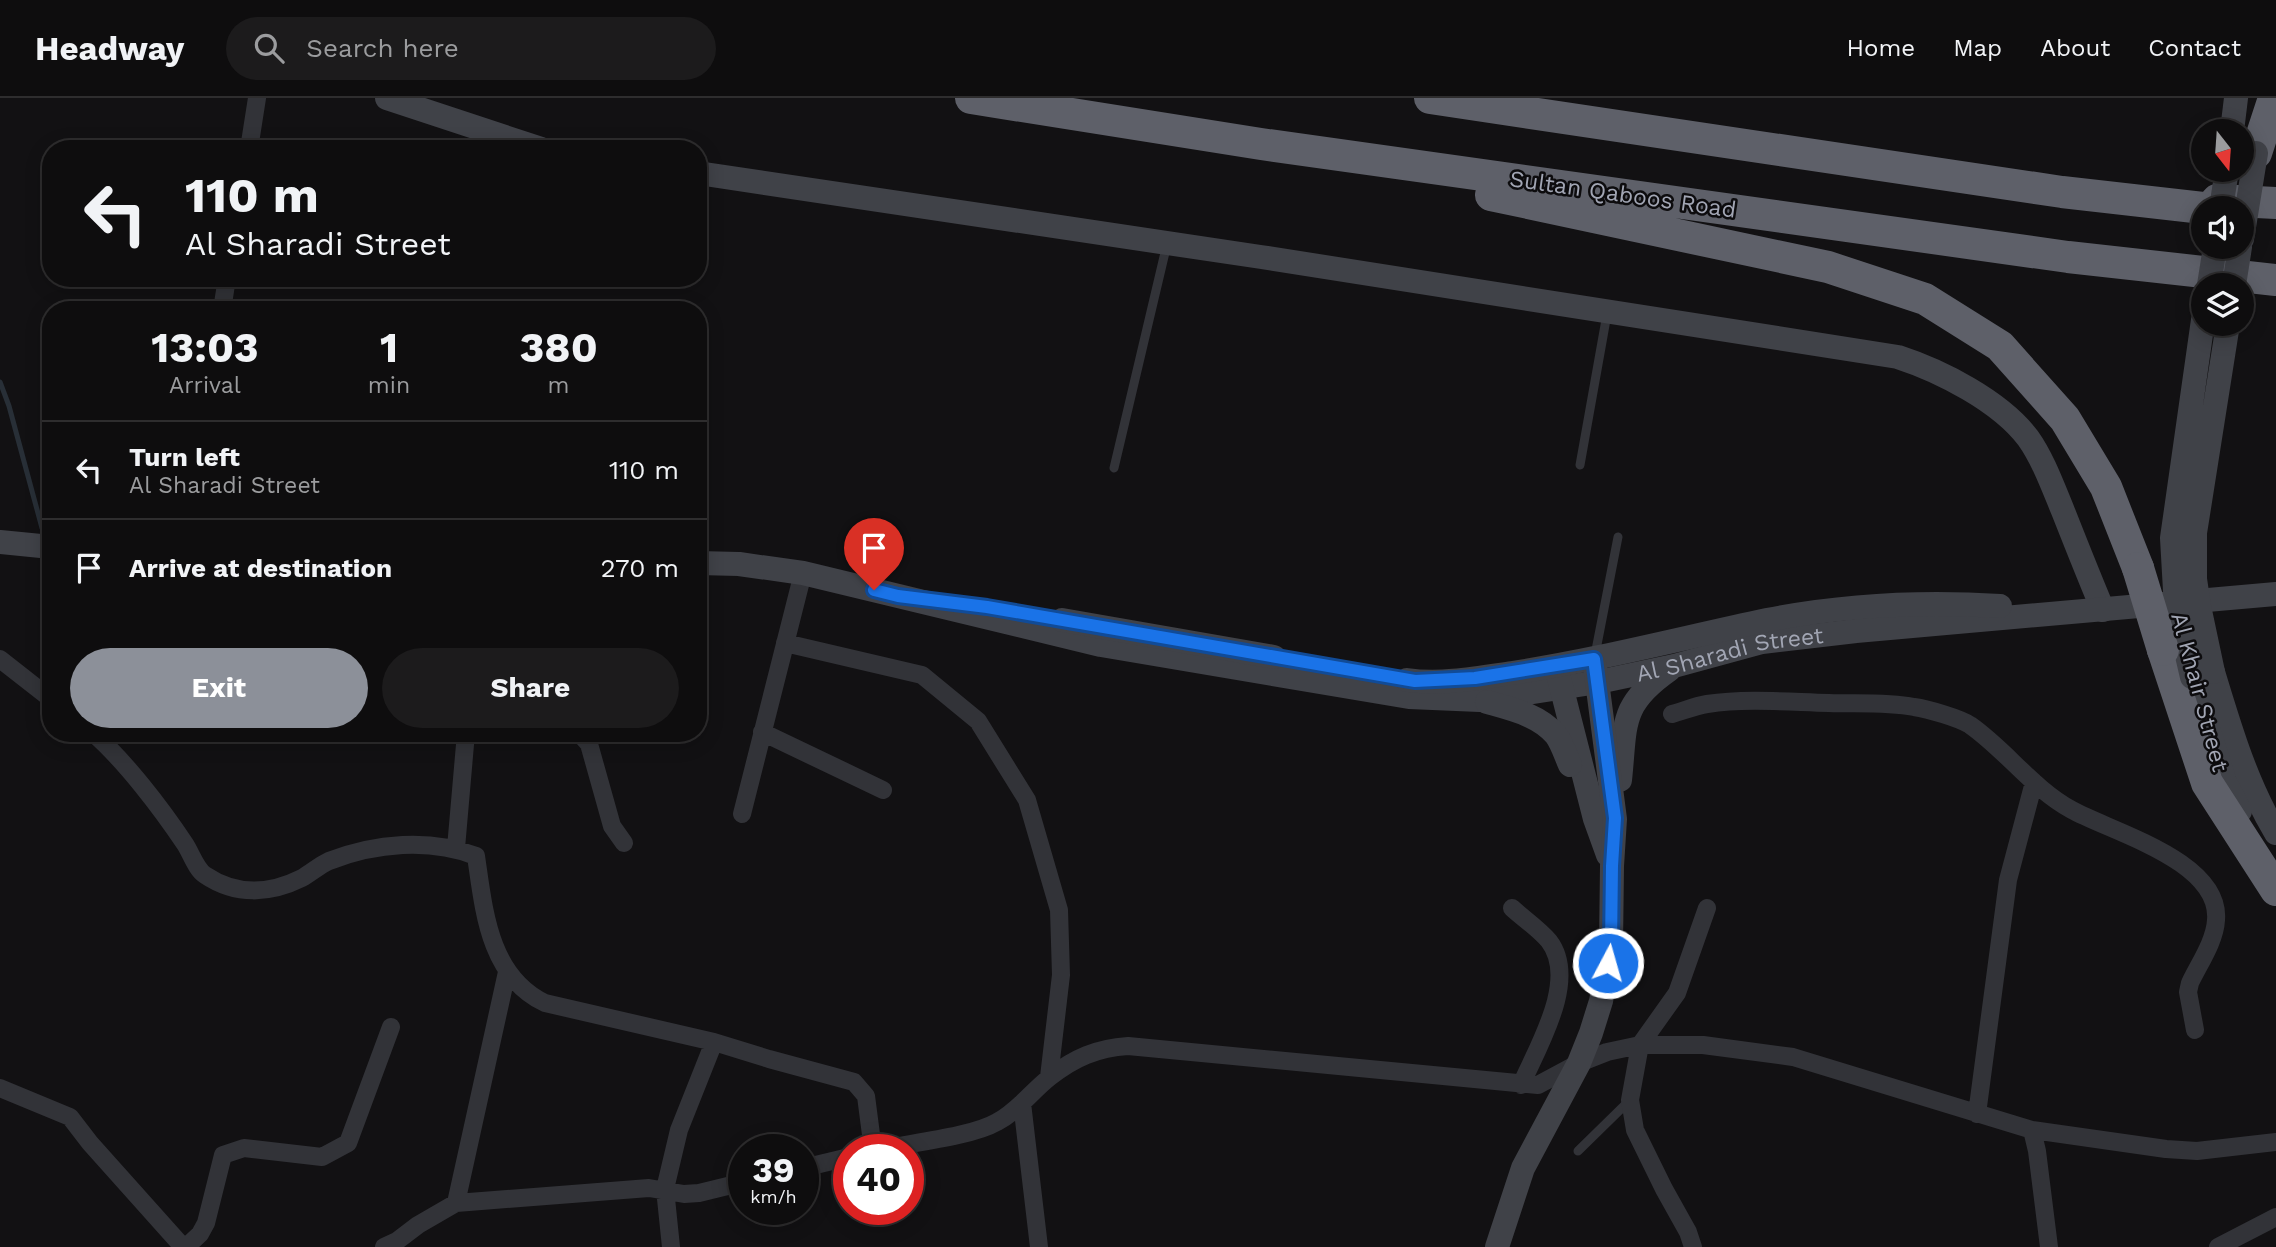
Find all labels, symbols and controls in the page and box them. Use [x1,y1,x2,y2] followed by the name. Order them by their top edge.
[226,17,716,80] search box
[35,29,184,68] text: Headway
[250,29,288,67] icon: search
[306,33,459,63] text: Search here
[1847,34,1915,62] text: Home
[1953,34,2002,62] text: Map
[2040,34,2110,62] text: About
[2148,34,2241,62] text: Contact
[2191,119,2254,182] north arrow
[2191,119,2254,336] map controls
[1508,165,1738,224] street label: Sultan Qaboos Road
[185,166,319,224] text: 110 m
[70,168,161,259] icon: left
[2191,196,2254,259] button: sound
[185,225,451,263] text: Al Sharadi Street
[2191,273,2254,336] button: layers
[151,323,259,372] text: 13:03
[380,323,398,372] text: 1
[519,323,598,372] text: 380
[169,372,241,399] text: Arrival
[368,372,410,399] text: min
[548,372,570,399] text: m
[129,442,240,472] text: Turn left
[70,451,108,489] icon: left
[609,455,679,485] text: 110 m
[129,472,320,499] text: Al Sharadi Street
[844,518,904,590] pin
[855,529,893,567] icon: arrive
[70,549,108,587] icon: arrive
[129,553,392,583] text: Arrive at destination
[600,553,679,583] text: 270 m
[2165,610,2234,775] street label: Al Khair Street
[1634,622,1825,688] street label: Al Sharadi Street
[70,648,368,728] button: Exit
[382,648,679,728] button: Share
[1571,926,1645,1000] position arrow
[833,1134,924,1225] speed limit sign: 40
[752,1149,795,1191] text: 39
[750,1186,797,1207] text: km/h

